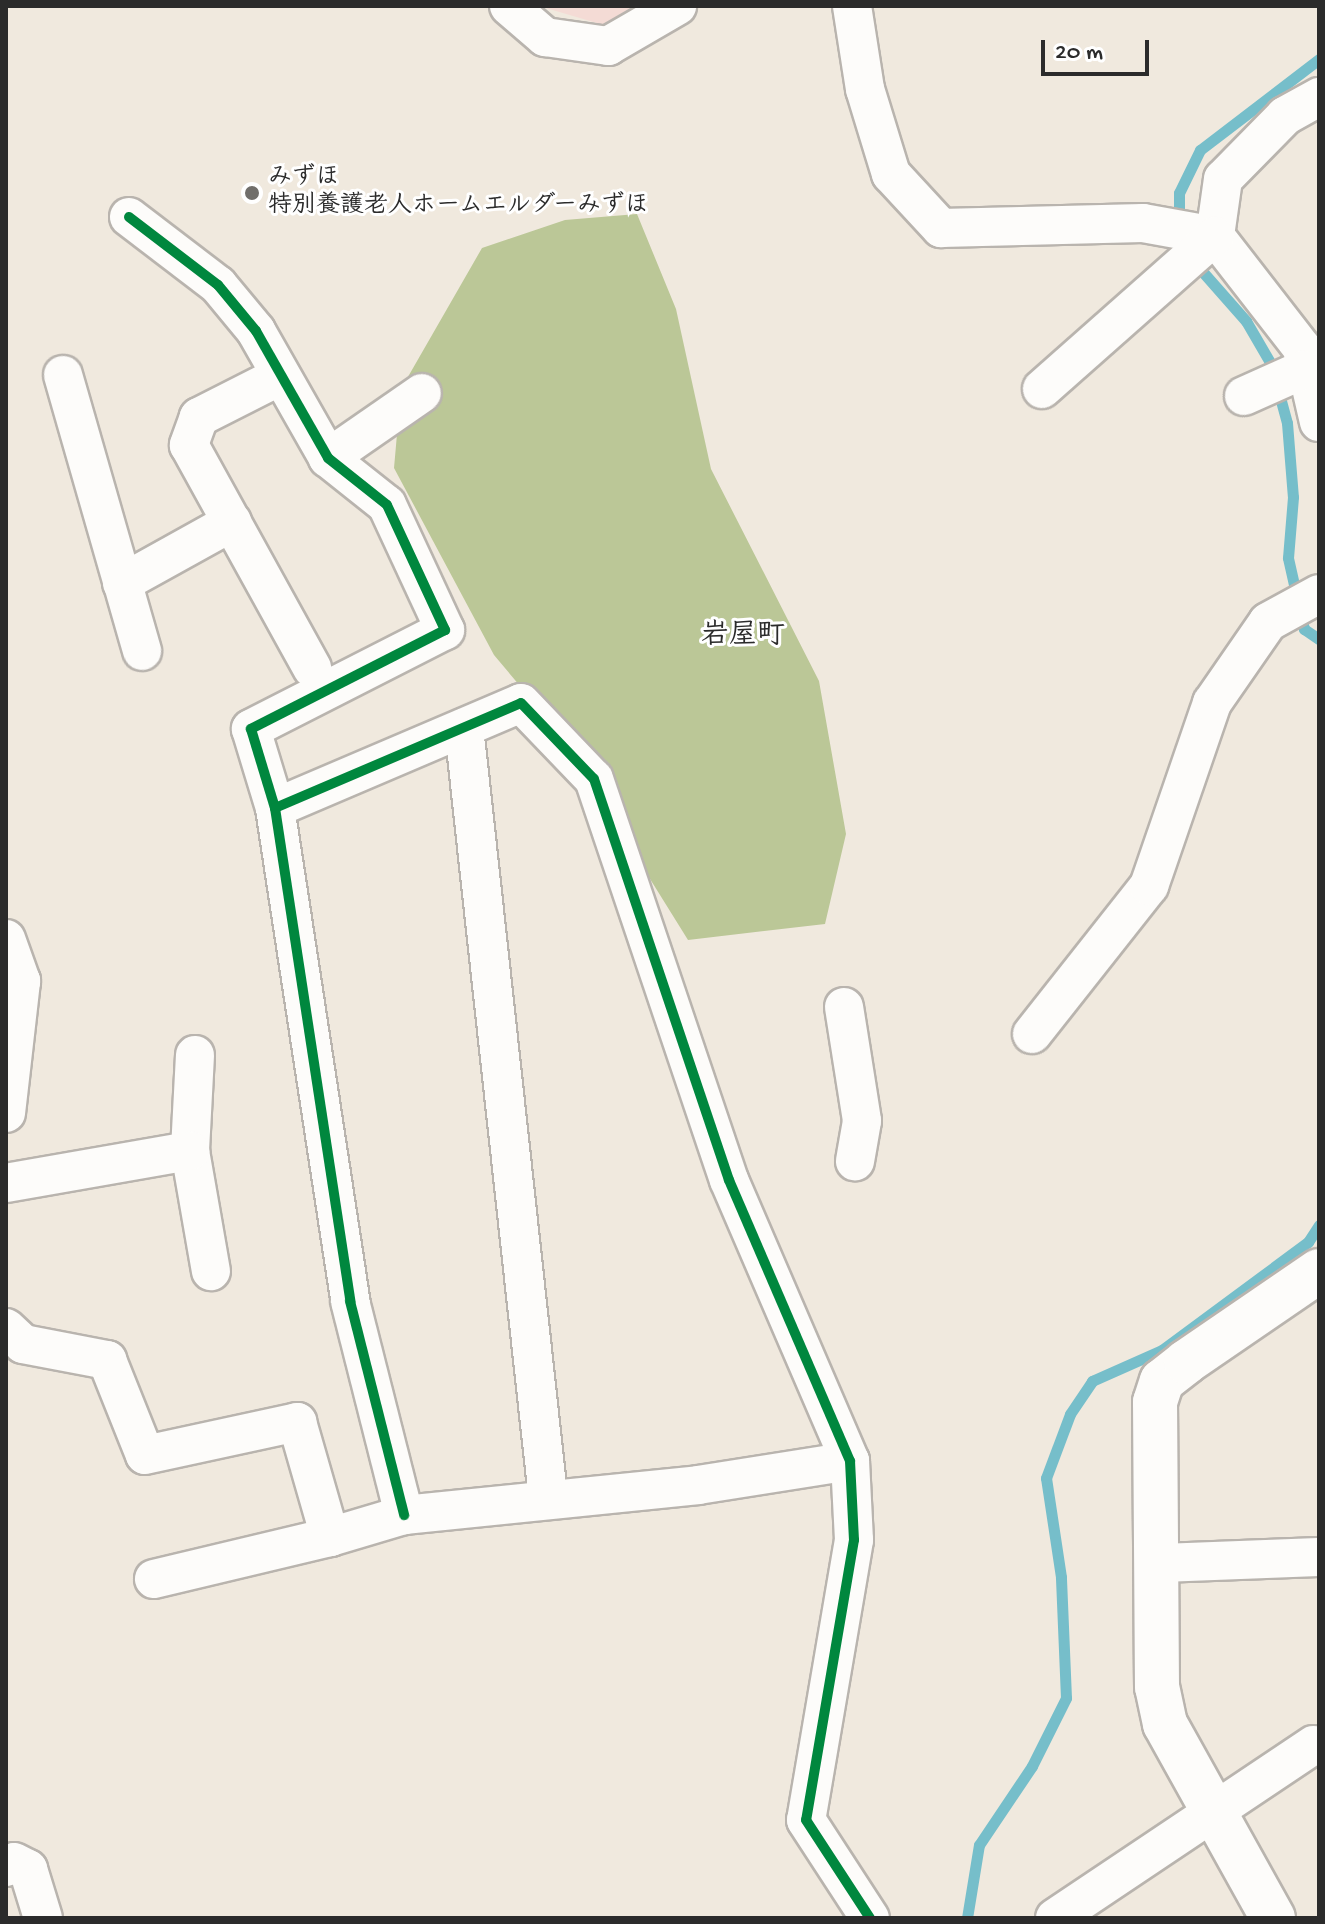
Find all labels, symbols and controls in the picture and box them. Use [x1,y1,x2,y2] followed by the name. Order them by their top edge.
[1045,24,1153,74] scale bar
[1055,39,1103,68] text: 20 m
[268,165,650,221] place label: みずほ 特別養護老人ホームエルダーみずほ
[243,184,261,202] marker: みずほ 特別養護老人ホームエルダーみずほ
[701,620,785,654] district label: 岩屋町

